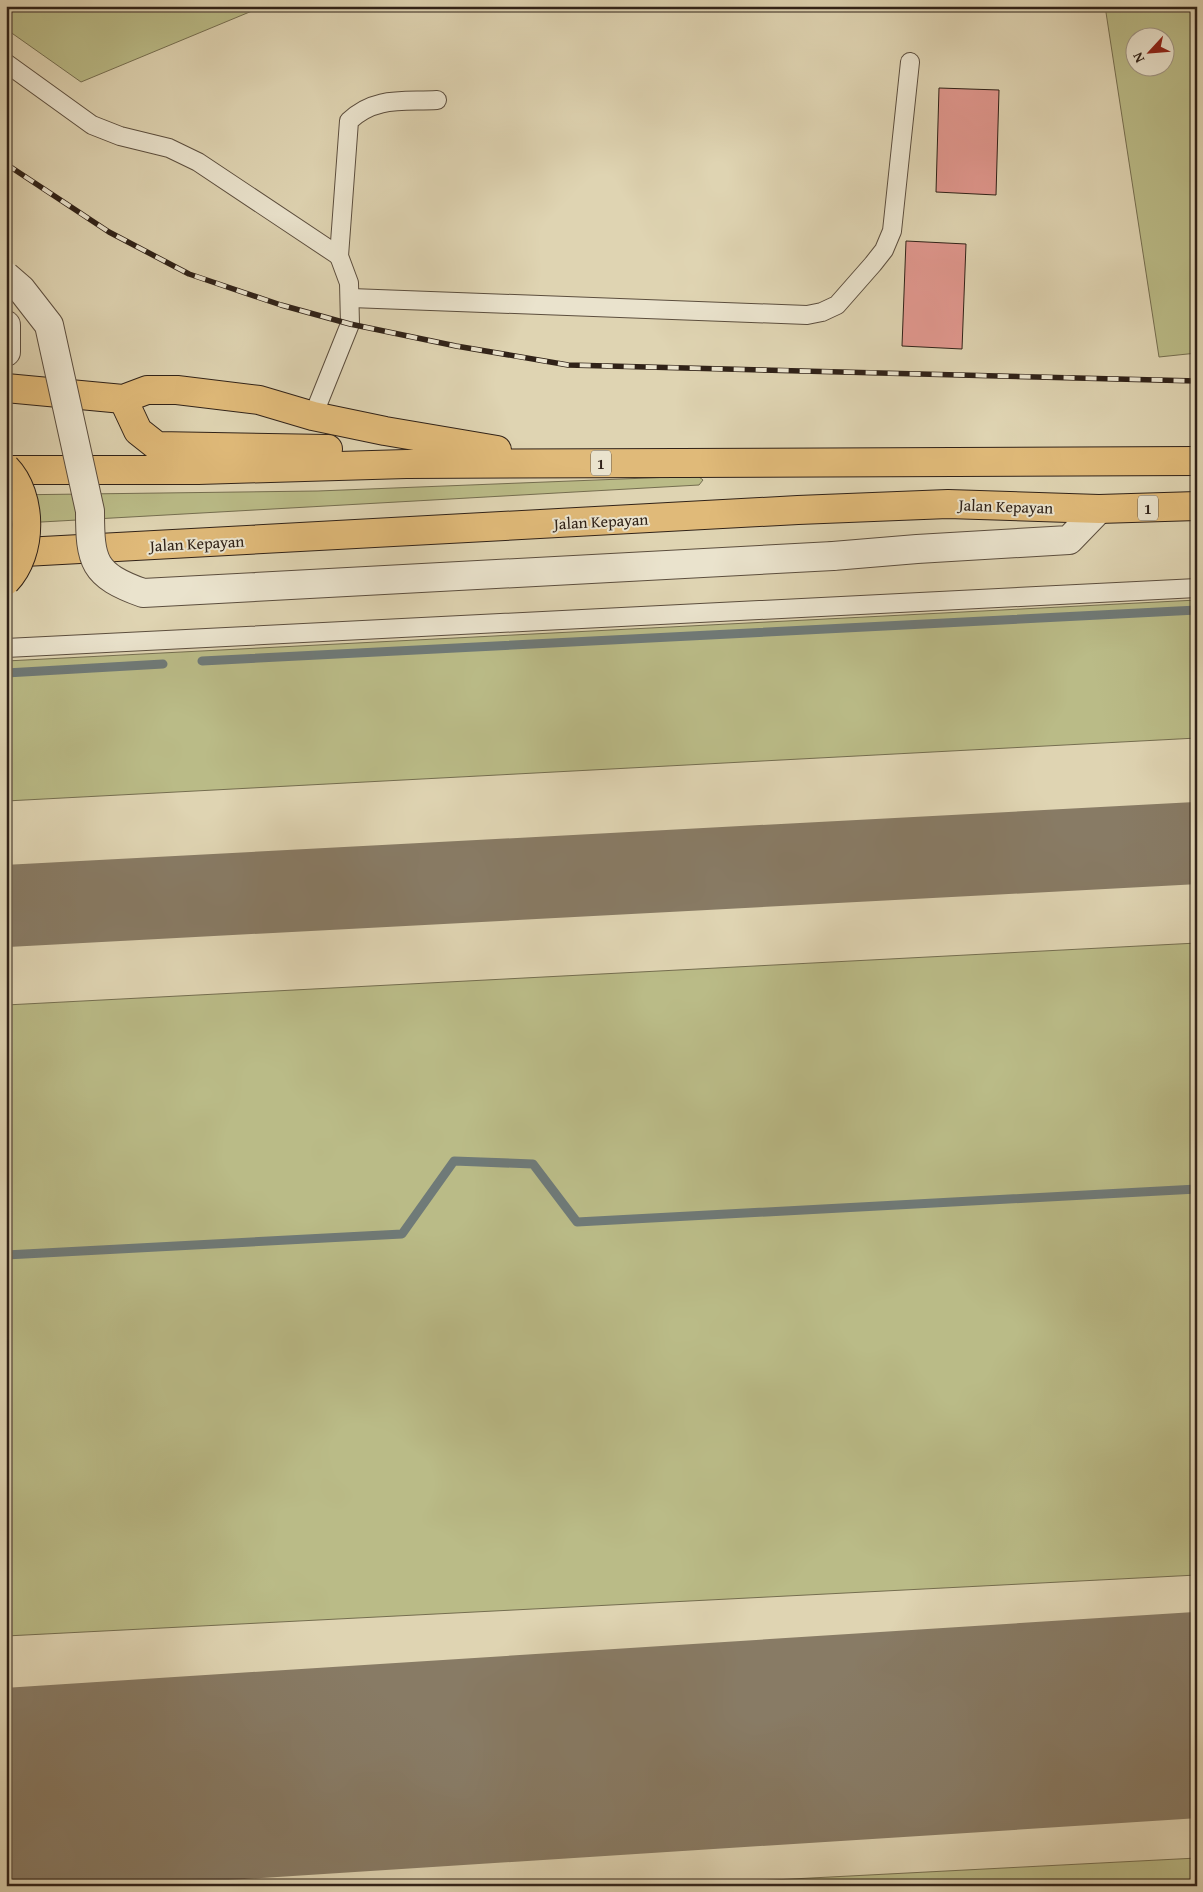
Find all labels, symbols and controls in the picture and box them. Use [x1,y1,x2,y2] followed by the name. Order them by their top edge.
[1126,28,1176,78] north arrow
[1127,49,1149,66] text: N
[591,450,611,476] road number: 1
[956,492,1054,520] street label: Jalan Kepayan
[1138,496,1158,520] road number: 1
[551,507,649,536] street label: Jalan Kepayan
[147,529,245,558] street label: Jalan Kepayan

